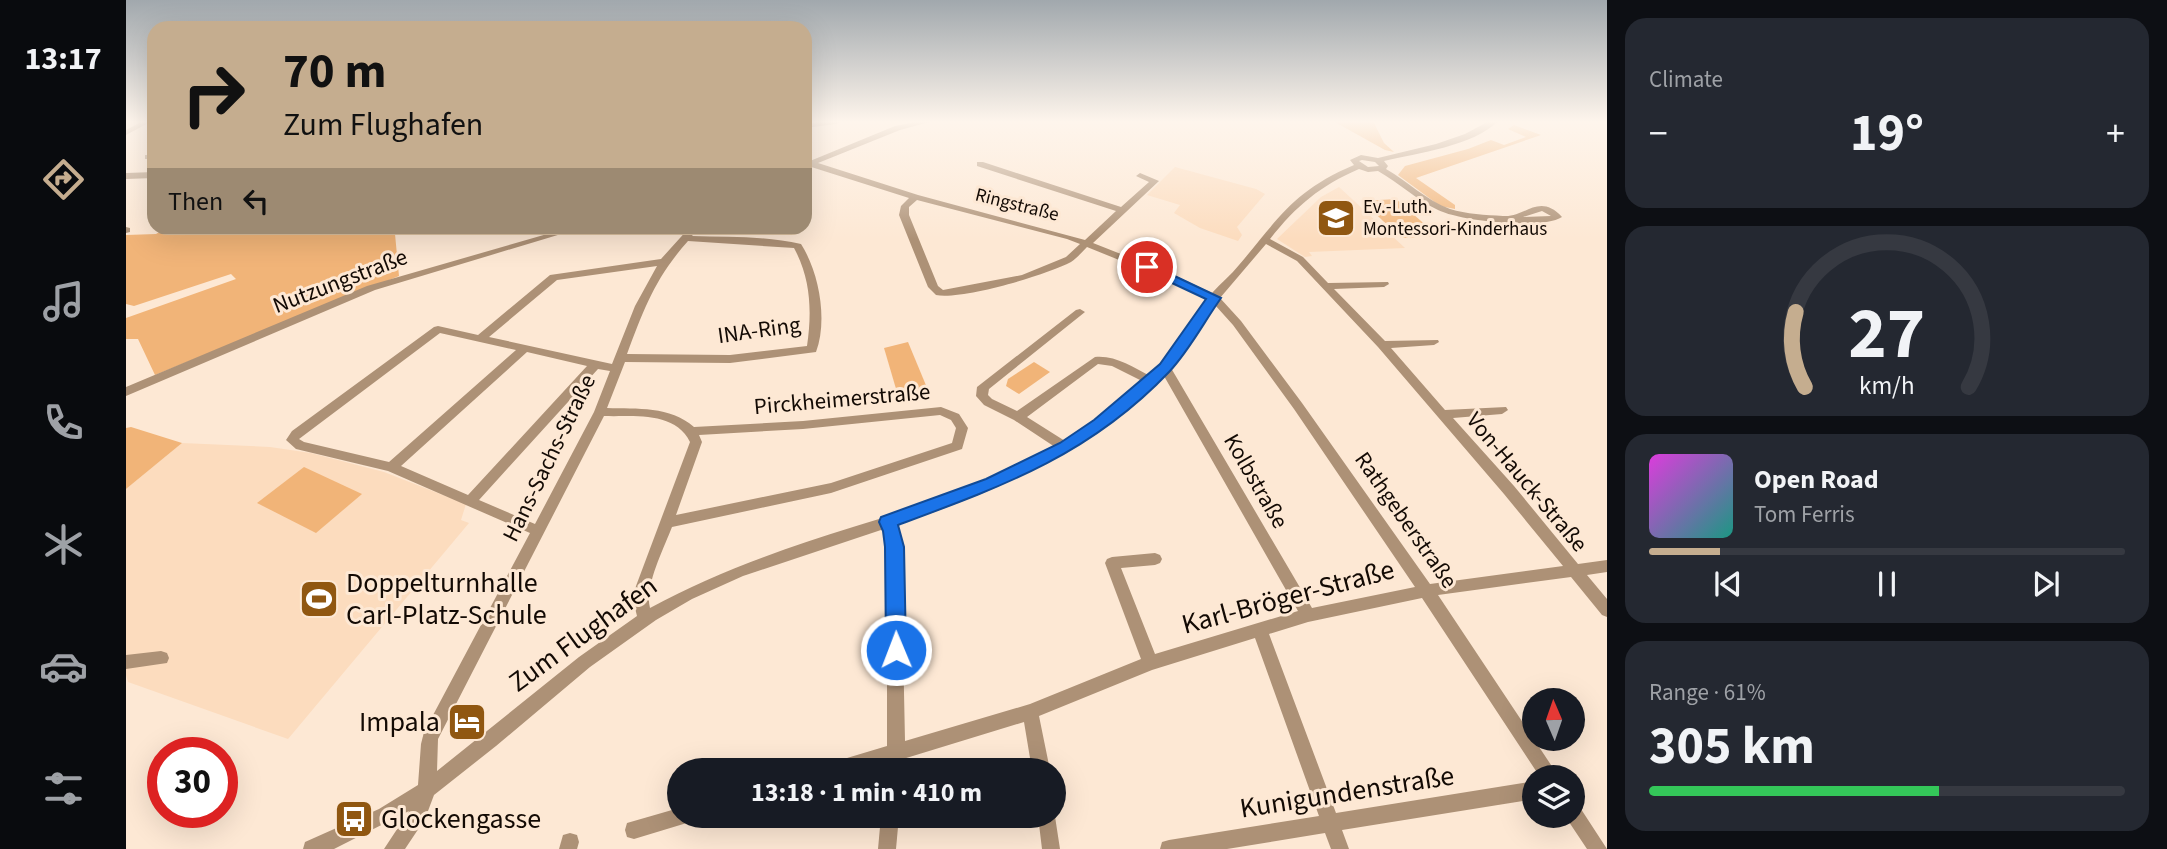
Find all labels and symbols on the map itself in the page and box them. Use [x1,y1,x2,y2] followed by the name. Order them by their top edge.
[972,182,1062,228] street label: Ringstraße
[1363,194,1547,243] place label: Ev.-Luth. Montessori-Kinderhaus
[1315,197,1357,239] school or university icon: Ev.-Luth. Montessori-Kinderhaus
[1117,237,1177,297] pin
[268,240,412,322] street label: Nutzungstraße
[715,308,803,352] street label: INA-Ring
[494,369,604,547] street label: Hans-Sachs-Straße
[752,375,932,423] street label: Pirckheimerstraße
[1459,405,1595,559] street label: Von-Hauck-Straße
[1216,427,1296,535] street label: Kolbstraße
[1347,445,1465,595] street label: Rathgeberstraße
[1177,549,1399,645] street label: Karl-Bröger-Straße
[346,563,547,635] place label: Doppelturnhalle Carl-Platz-Schule
[500,566,666,702] street label: Zum Flughafen
[298,578,340,620] sports icon: Doppelturnhalle Carl-Platz-Schule
[859,613,933,687] position arrow
[1522,688,1586,751] north arrow
[446,701,488,743] hotel icon: Impala
[359,702,440,742] place label: Impala
[147,737,238,828] speed limit sign: 30
[1237,755,1457,829] street label: Kunigundenstraße
[333,798,375,840] bus stop icon: Glockengasse
[381,799,541,839] place label: Glockengasse

